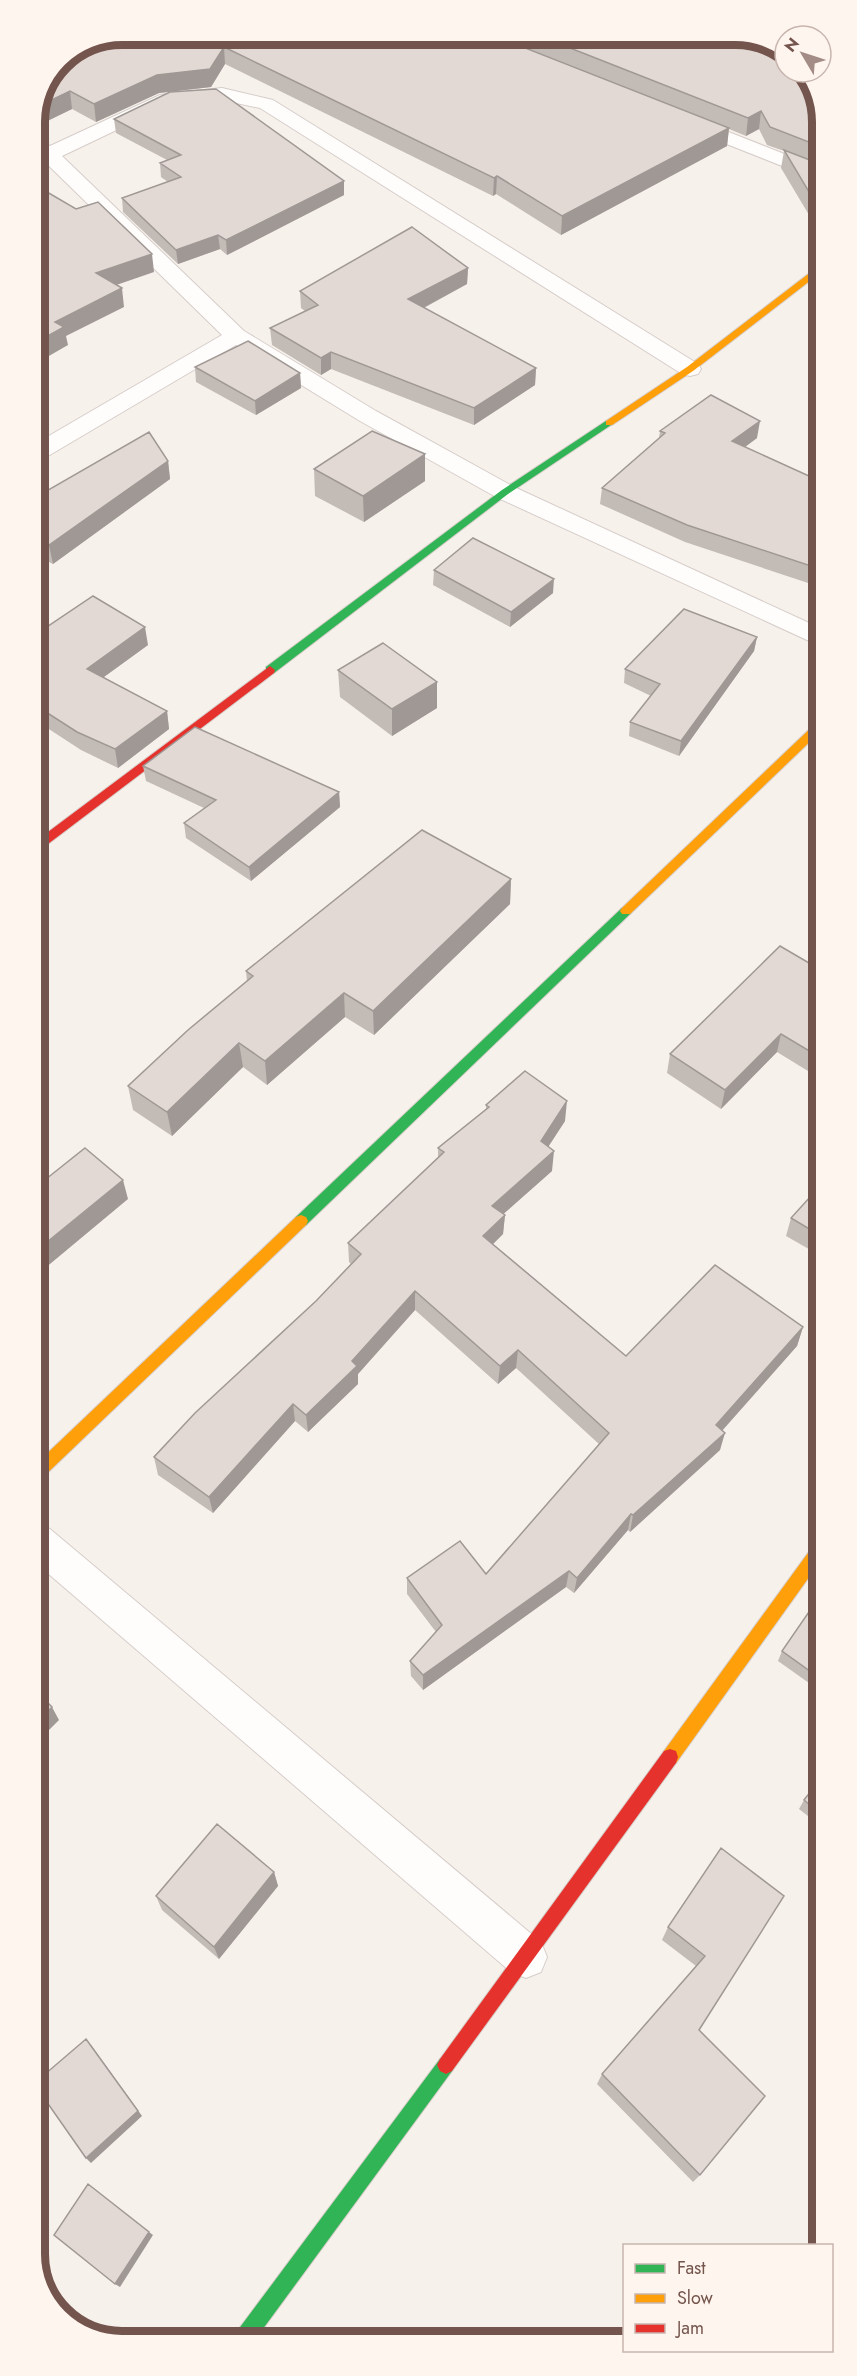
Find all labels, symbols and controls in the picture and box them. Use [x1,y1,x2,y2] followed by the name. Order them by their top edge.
[773,24,833,84] north arrow
[779,33,805,57] text: N
[623,2244,833,2352] legend
[677,2255,706,2281] text: Fast
[677,2285,714,2311] text: Slow
[675,2315,704,2341] text: Jam

